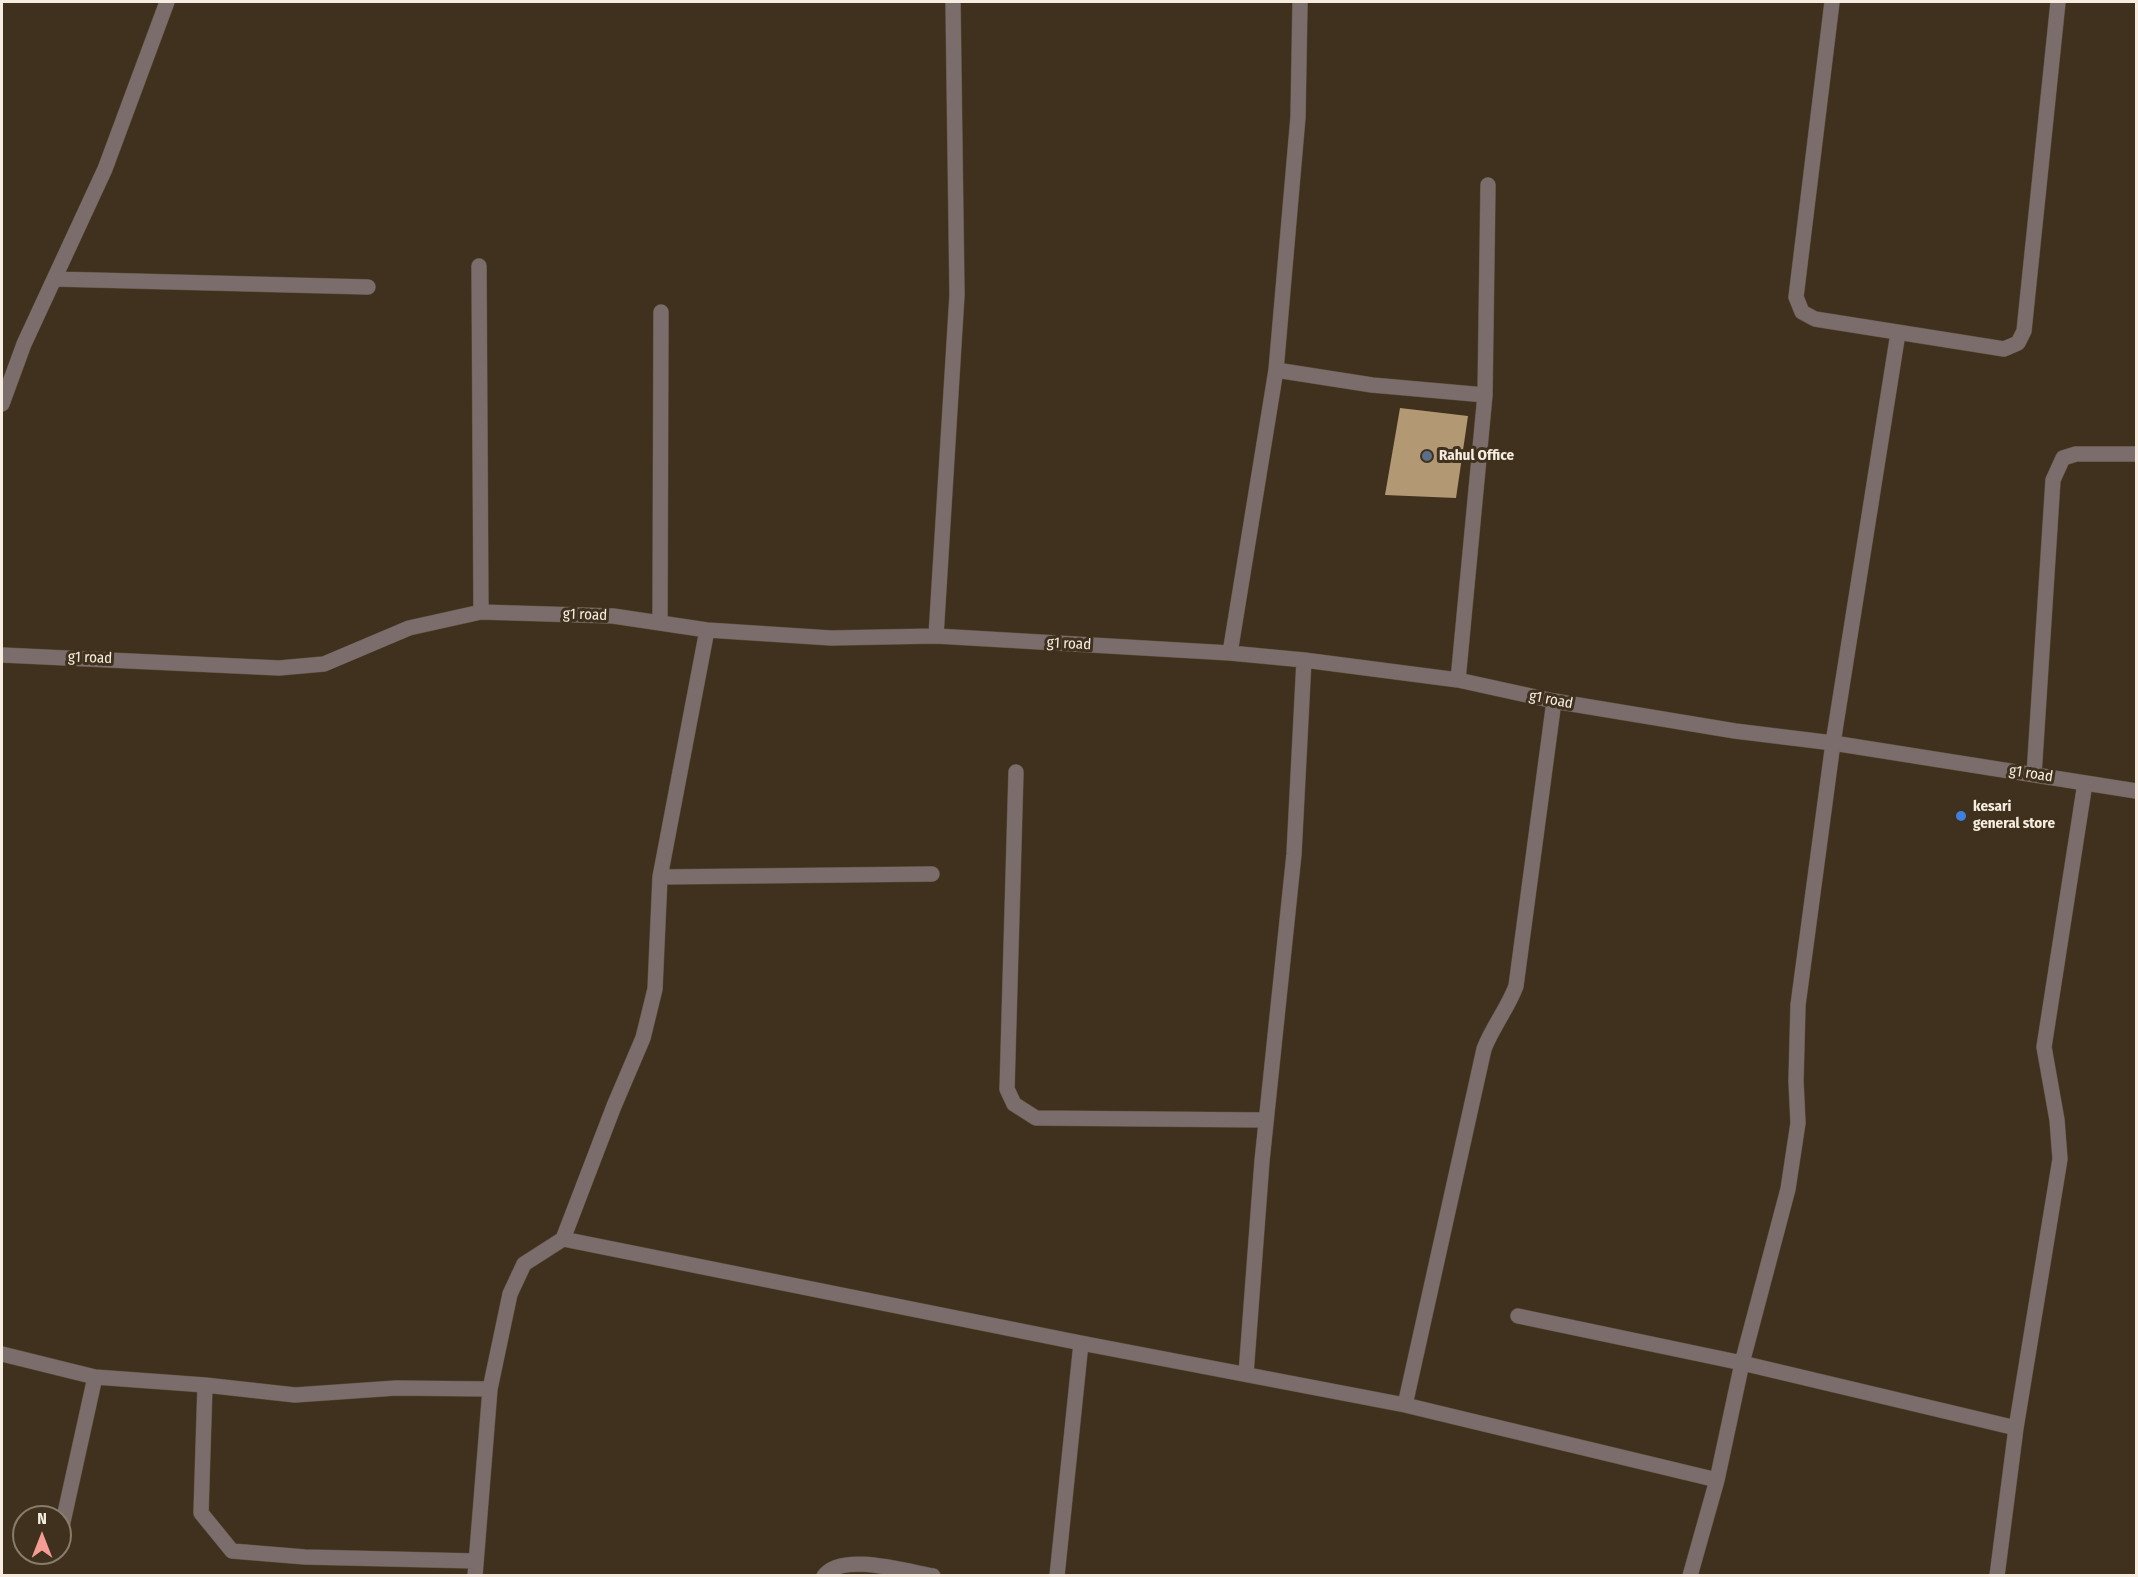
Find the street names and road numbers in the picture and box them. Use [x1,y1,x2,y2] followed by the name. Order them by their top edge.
[563,605,607,625] street label: g1 road
[1046,634,1092,654] street label: g1 road
[68,648,112,668] street label: g1 road
[1527,687,1575,713] street label: g1 road
[2008,762,2054,786] street label: g1 road

